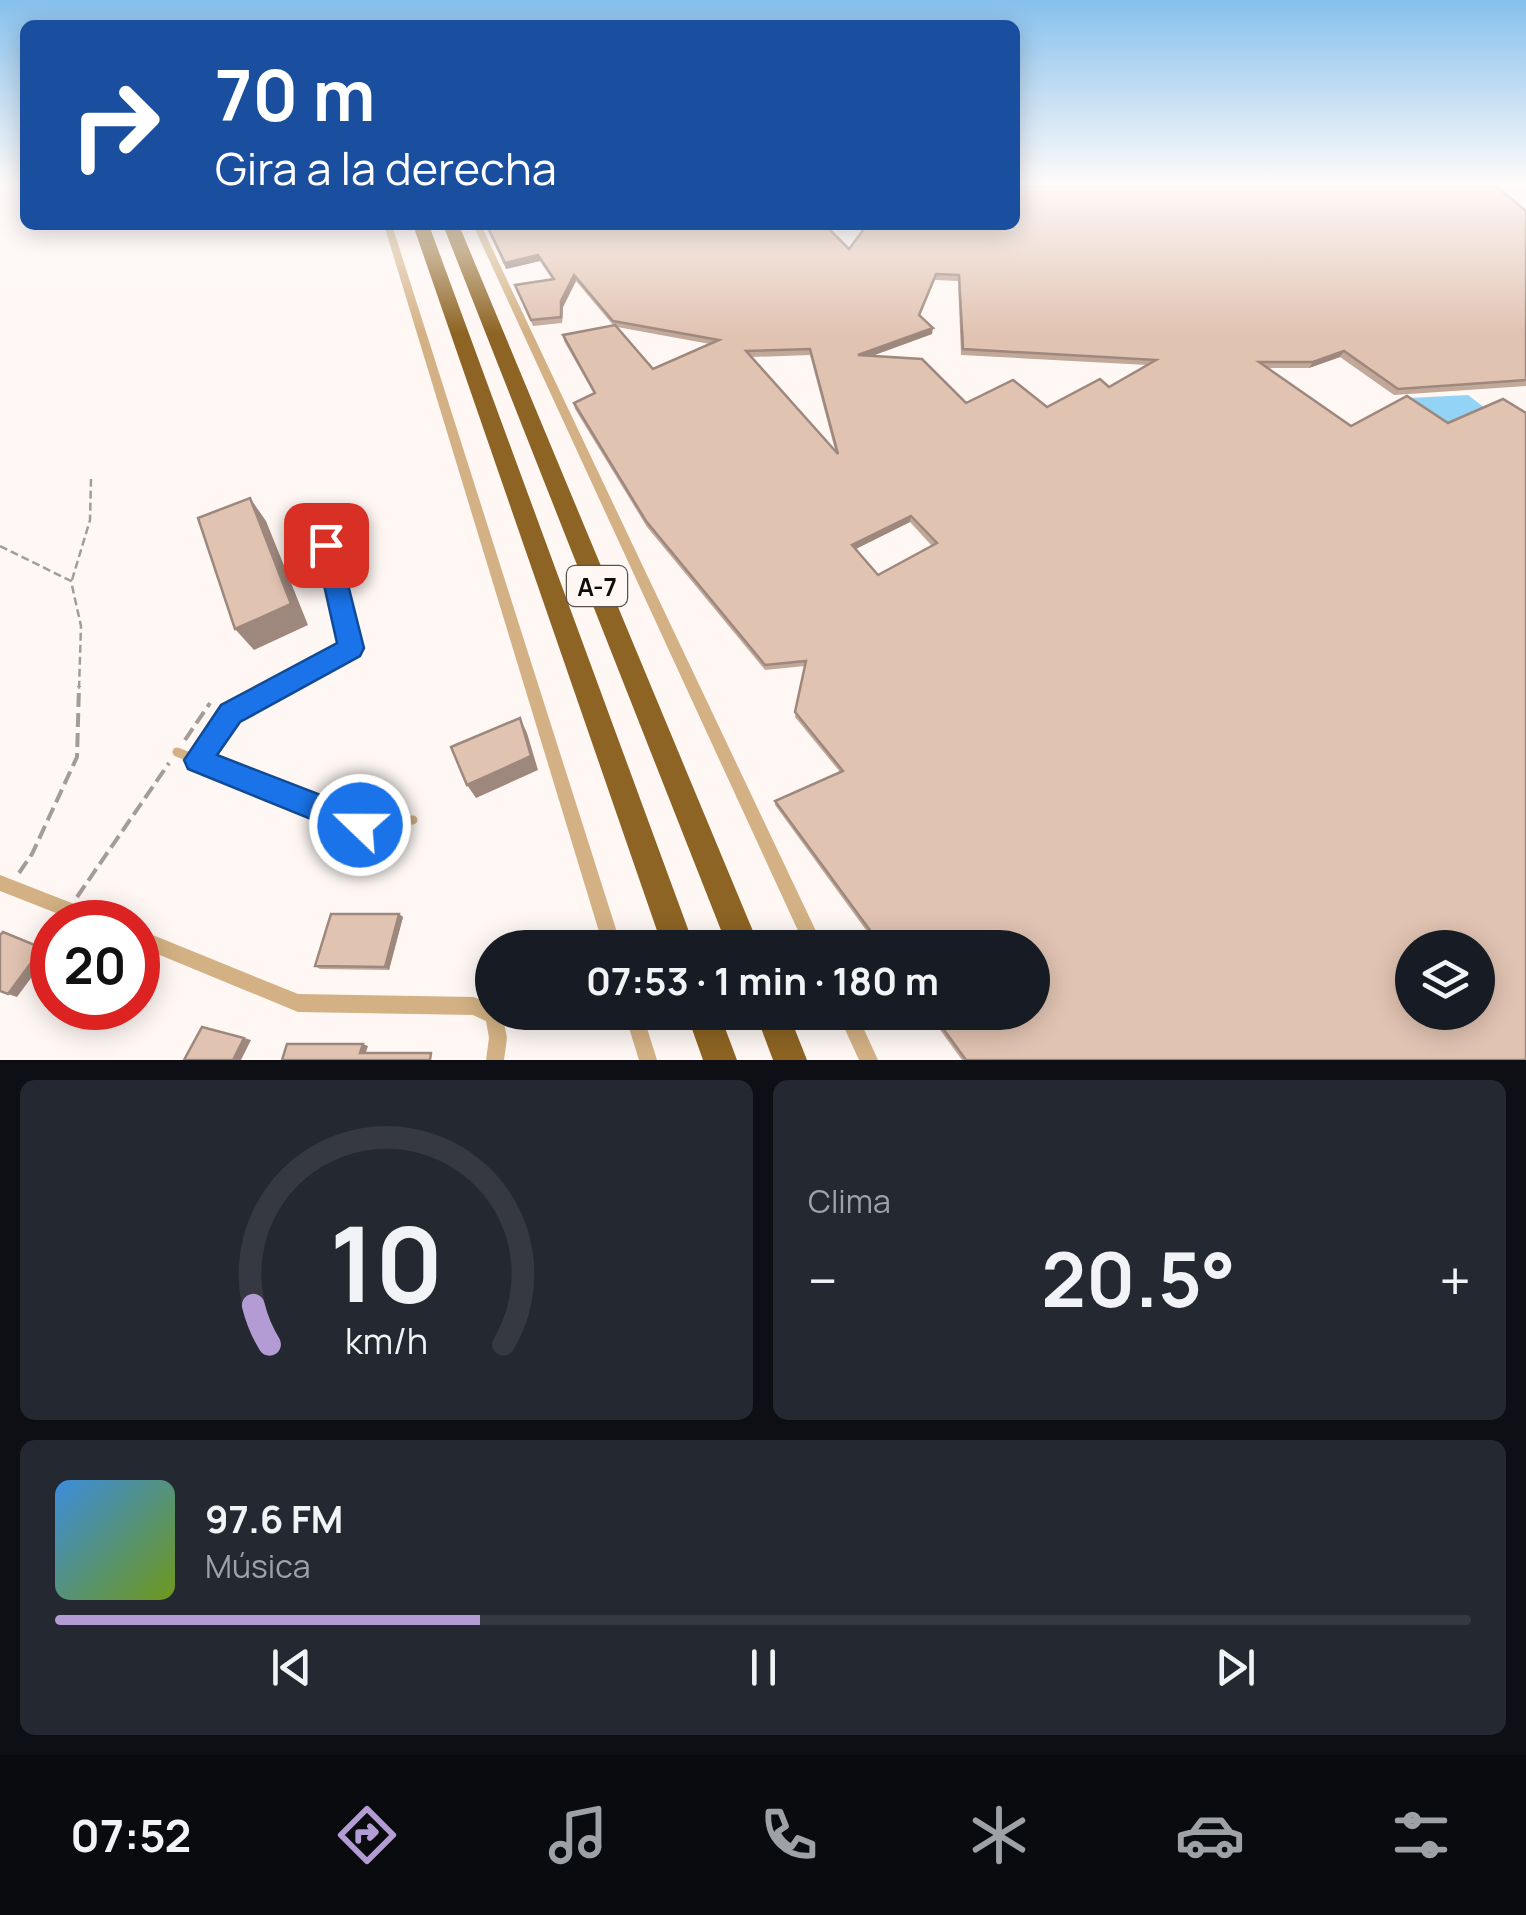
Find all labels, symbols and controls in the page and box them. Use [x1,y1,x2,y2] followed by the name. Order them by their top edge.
[215,46,375,142] text: 70 m
[50,60,180,190] icon: right
[215,137,557,199] text: Gira a la derecha
[284,503,369,588] pin
[299,518,354,573] icon: arrive
[567,566,627,606] road number: A-7
[308,773,412,877] position arrow
[30,900,160,1030] speed limit sign: 20
[1395,930,1495,1030] map controls
[1395,930,1495,1030] button: layers
[586,954,939,1006] text: 07:53 · 1 min · 180 m
[808,1179,891,1223] text: Clima
[330,1191,443,1333] text: 10
[1041,1227,1236,1330] text: 20.5°
[808,1242,838,1318] text: −
[1439,1242,1471,1318] text: +
[345,1316,428,1365] text: km/h
[205,1492,343,1544] text: 97.6 FM
[205,1544,311,1588] text: Música
[264,1640,319,1695] icon: previous
[736,1640,791,1695] icon: pause
[1208,1640,1263,1695] icon: next
[332,1800,402,1870] icon: directions
[543,1800,613,1870] icon: music
[754,1800,824,1870] icon: phone
[964,1800,1034,1870] icon: climate
[1175,1800,1245,1870] icon: car
[1386,1800,1456,1870] icon: filters
[70,1804,191,1866] text: 07:52

